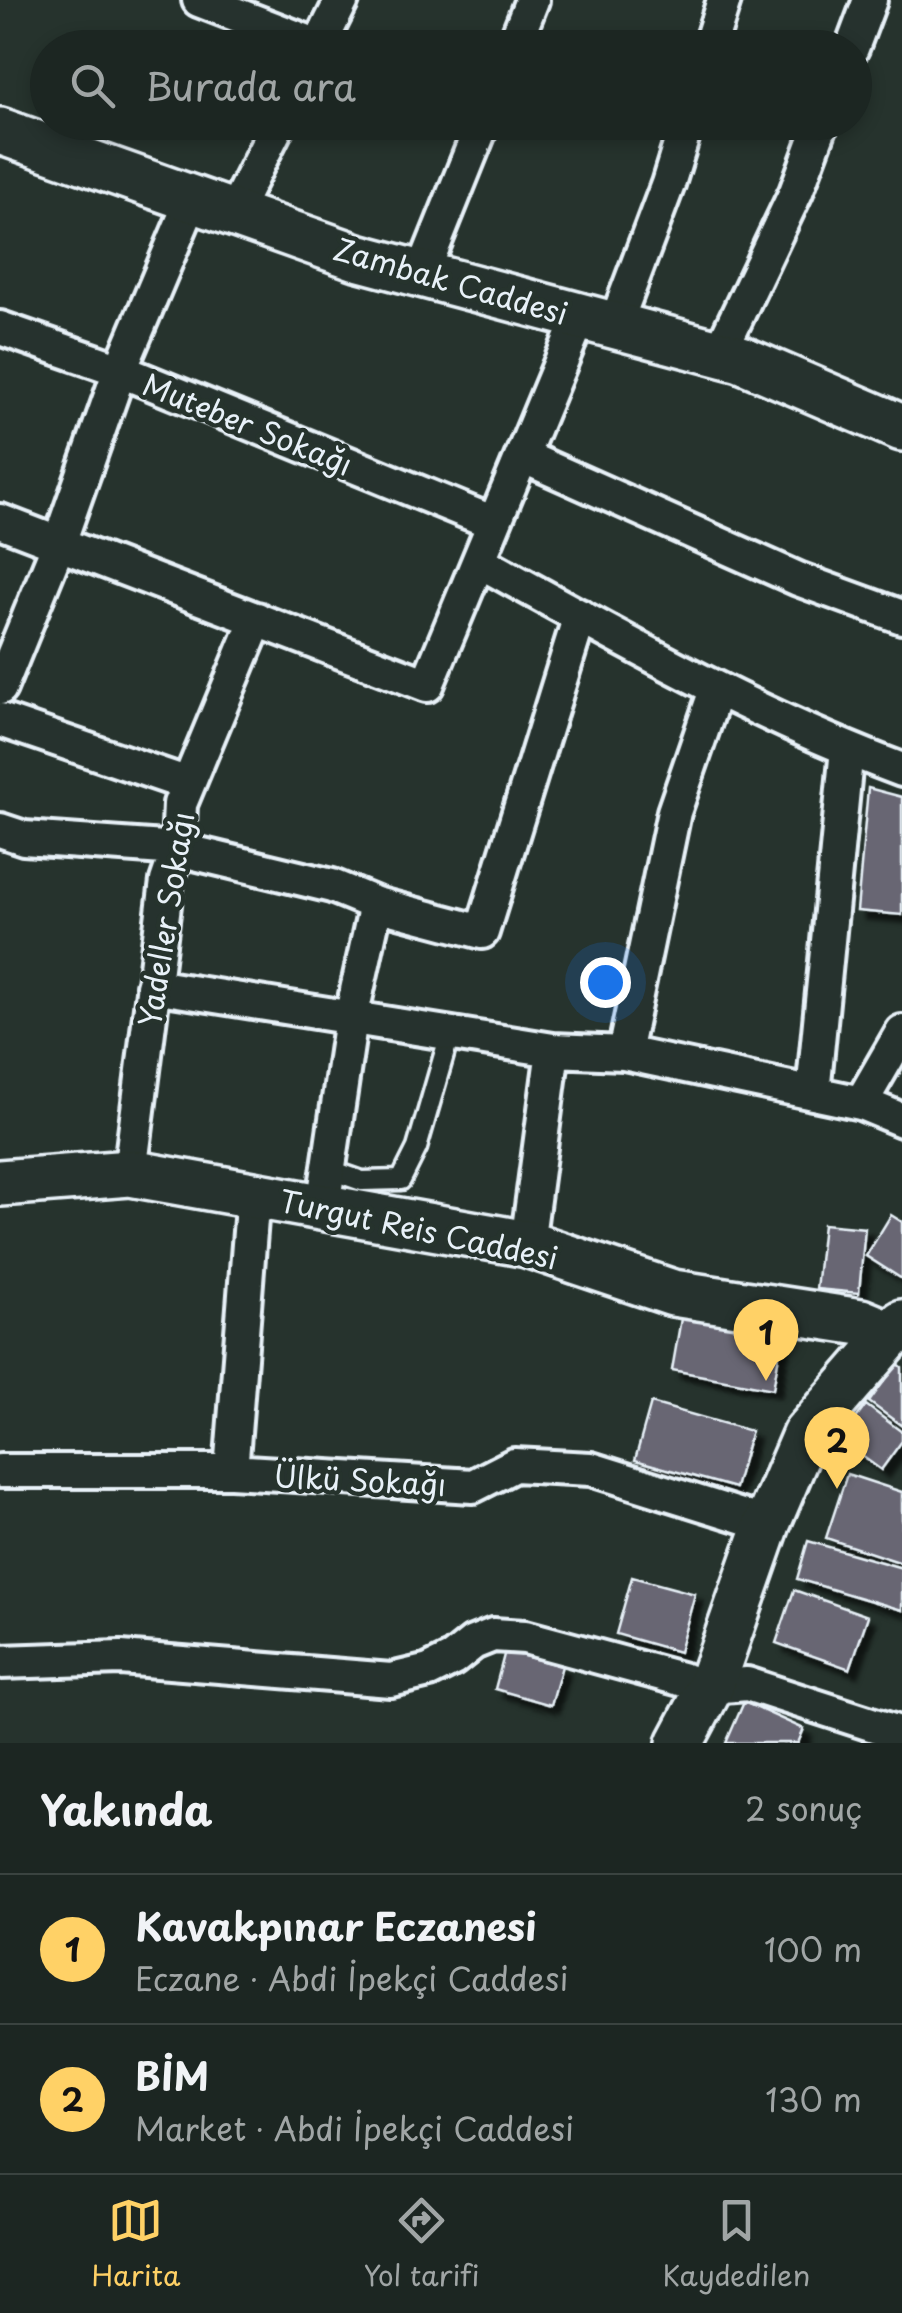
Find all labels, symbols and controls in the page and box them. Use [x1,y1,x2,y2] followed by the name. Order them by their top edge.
[30,30,872,140] search box
[145,57,356,114] text: Burada ara
[65,58,120,113] icon: search
[329,225,573,335] street label: Zambak Caddesi
[136,360,360,486] street label: Muteber Sokağı
[126,808,204,1030] street label: Yadeller Sokağı
[580,957,631,1008] your location
[276,1177,562,1279] street label: Turgut Reis Caddesi
[734,1298,798,1381] pin: 1
[804,1406,870,1489] pin: 2
[273,1452,447,1506] street label: Ülkü Sokağı
[40,1777,213,1840] text: Yakında
[745,1784,862,1832] text: 2 sonuç
[135,1897,536,1954] text: Kavakpınar Eczanesi
[65,1925,80,1973] text: 1
[764,1925,862,1973] text: 100 m
[135,1954,568,2002] text: Eczane · Abdi İpekçi Caddesi
[135,2047,209,2104] text: BİM
[61,2075,84,2123] text: 2
[765,2075,862,2123] text: 130 m
[135,2104,574,2152] text: Market · Abdi İpekçi Caddesi
[92,2193,180,2296] tab: Harita
[363,2193,480,2296] tab: Yol tarifi
[663,2193,810,2296] tab: Kaydedilen

